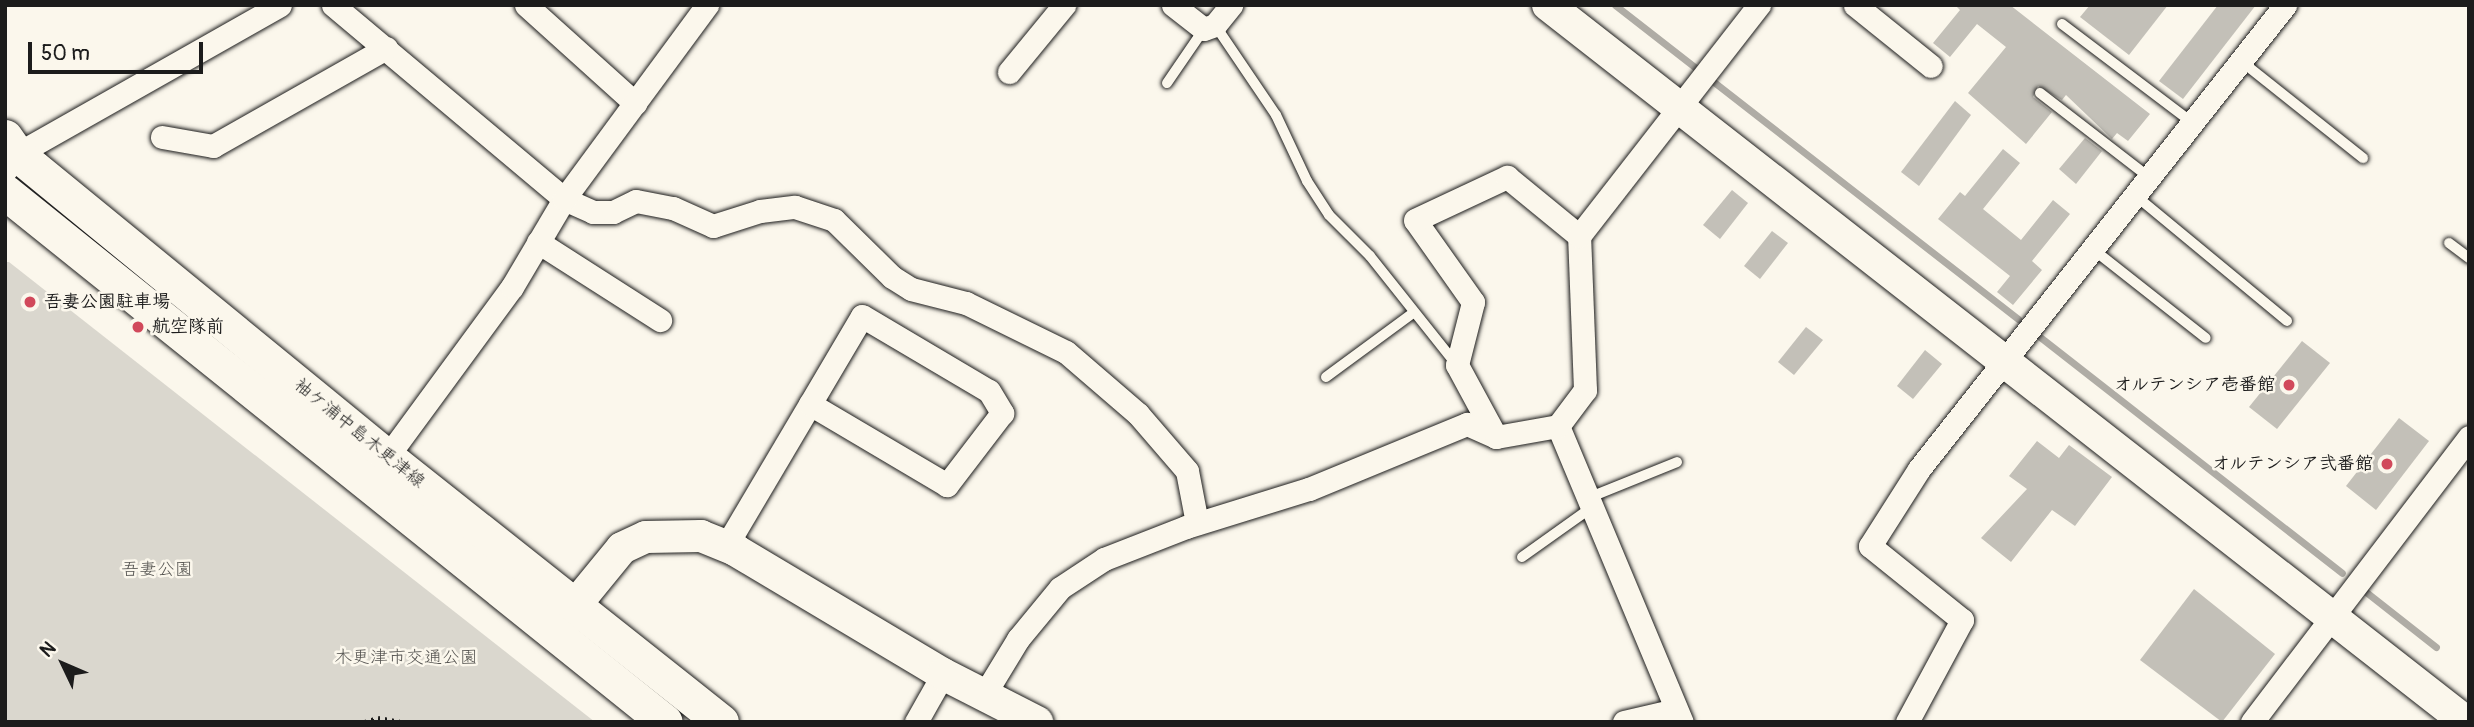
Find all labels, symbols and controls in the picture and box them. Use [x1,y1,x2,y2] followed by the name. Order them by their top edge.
[32,28,206,72] scale bar
[41,40,90,67] text: 50 m
[44,291,170,313] place label: 吾妻公園駐車場
[22,294,38,310] marker: 吾妻公園駐車場
[152,316,224,338] place label: 航空隊前
[130,319,146,335] marker: 航空隊前
[2113,374,2275,396] place label: オルテンシア壱番館
[289,375,429,493] street label: 袖ケ浦中島木更津線
[2281,377,2297,393] marker: オルテンシア壱番館
[2211,453,2373,475] place label: オルテンシア弐番館
[2379,456,2395,472] marker: オルテンシア弐番館
[121,559,193,581] park label: 吾妻公園
[28,629,98,699] north arrow
[35,636,61,662] text: N
[334,647,478,669] park label: 木更津市交通公園

